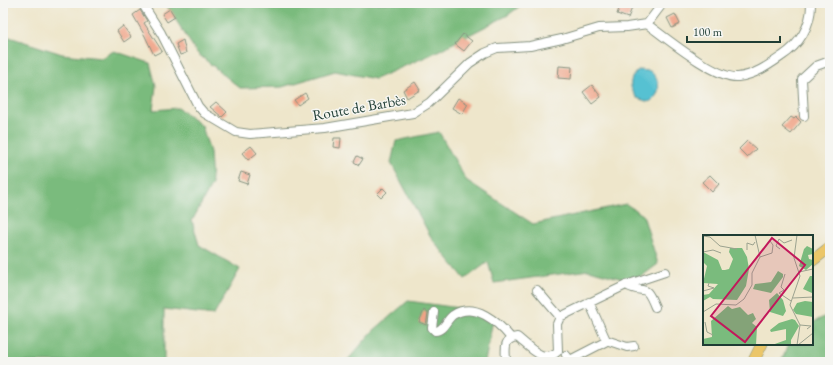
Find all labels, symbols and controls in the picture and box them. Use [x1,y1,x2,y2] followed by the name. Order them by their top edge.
[687,18,780,44] scale bar
[693,24,723,40] text: 100 m
[311,89,407,125] street label: Route de Barbès
[703,235,813,345] inset map

